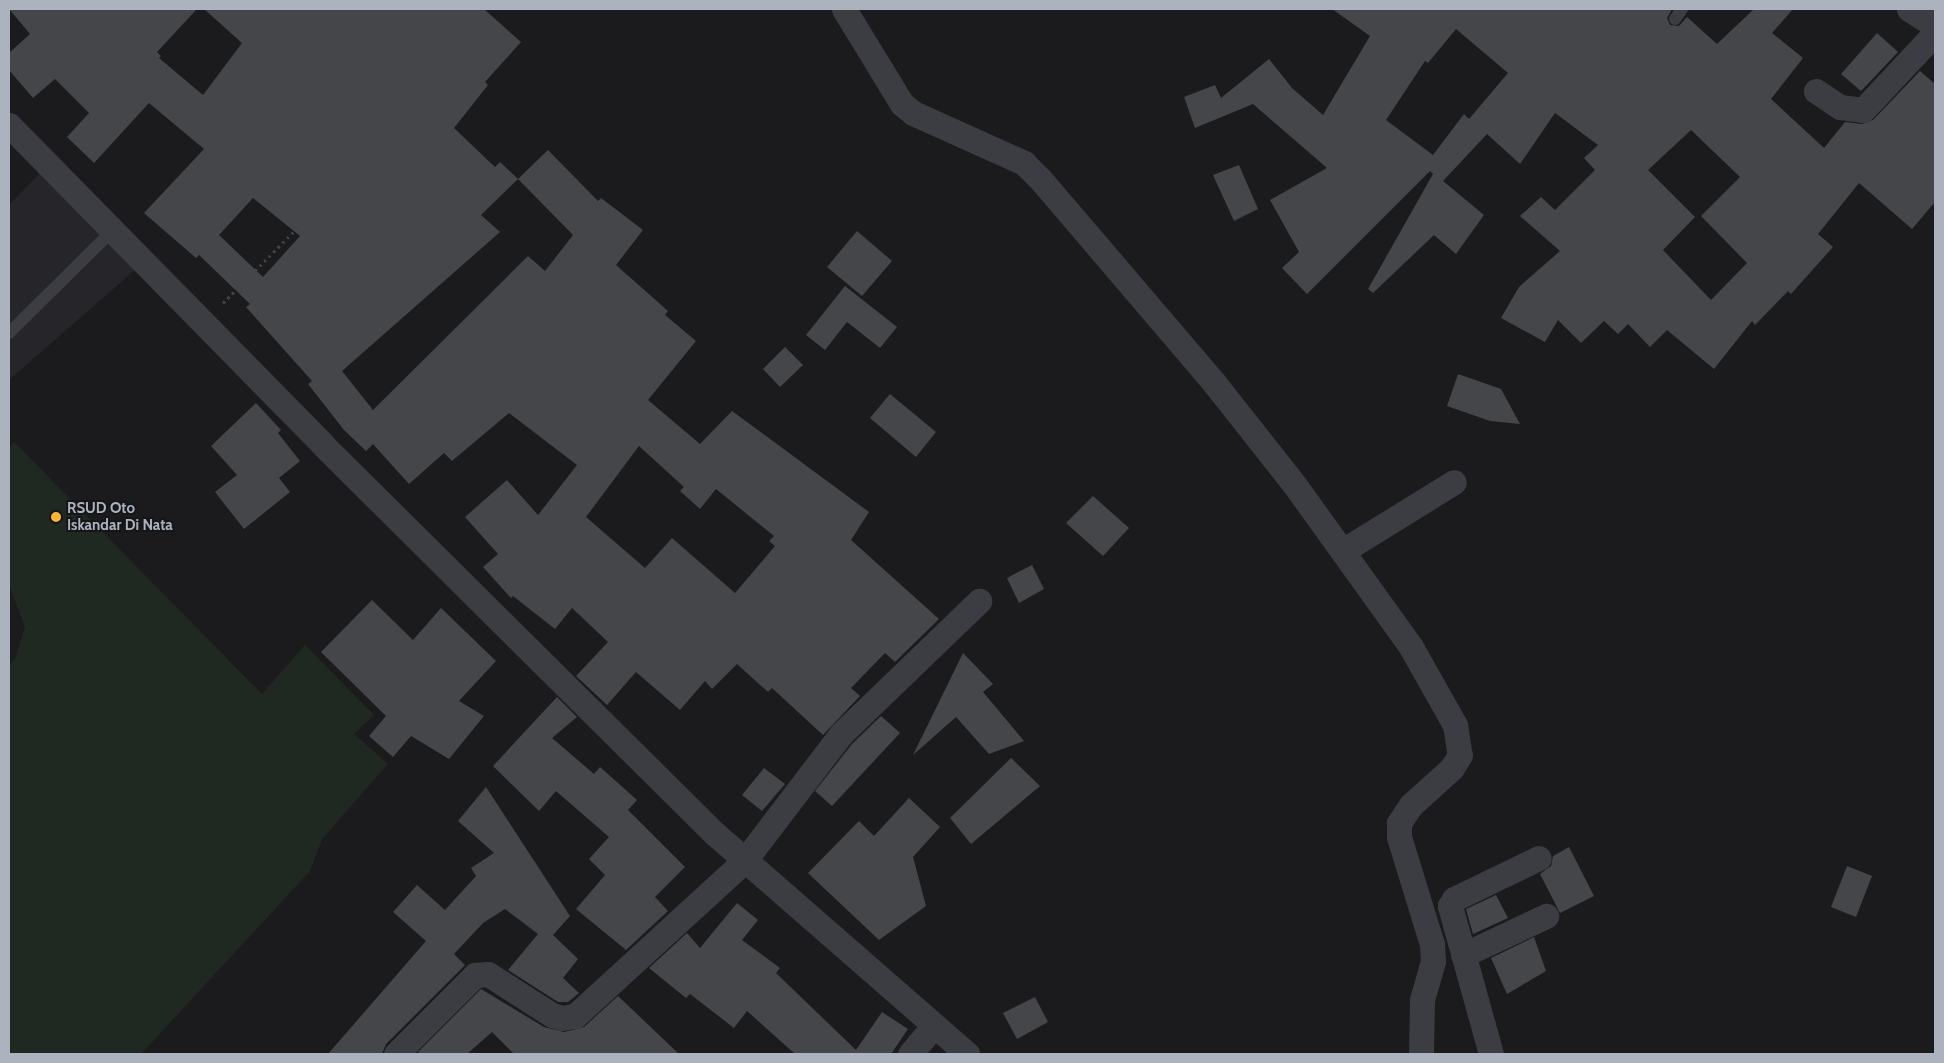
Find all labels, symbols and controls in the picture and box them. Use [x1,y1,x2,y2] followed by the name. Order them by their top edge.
[67,499,173,534] place label: RSUD Oto Iskandar Di Nata
[49,510,63,524] marker: RSUD Oto Iskandar Di Nata

